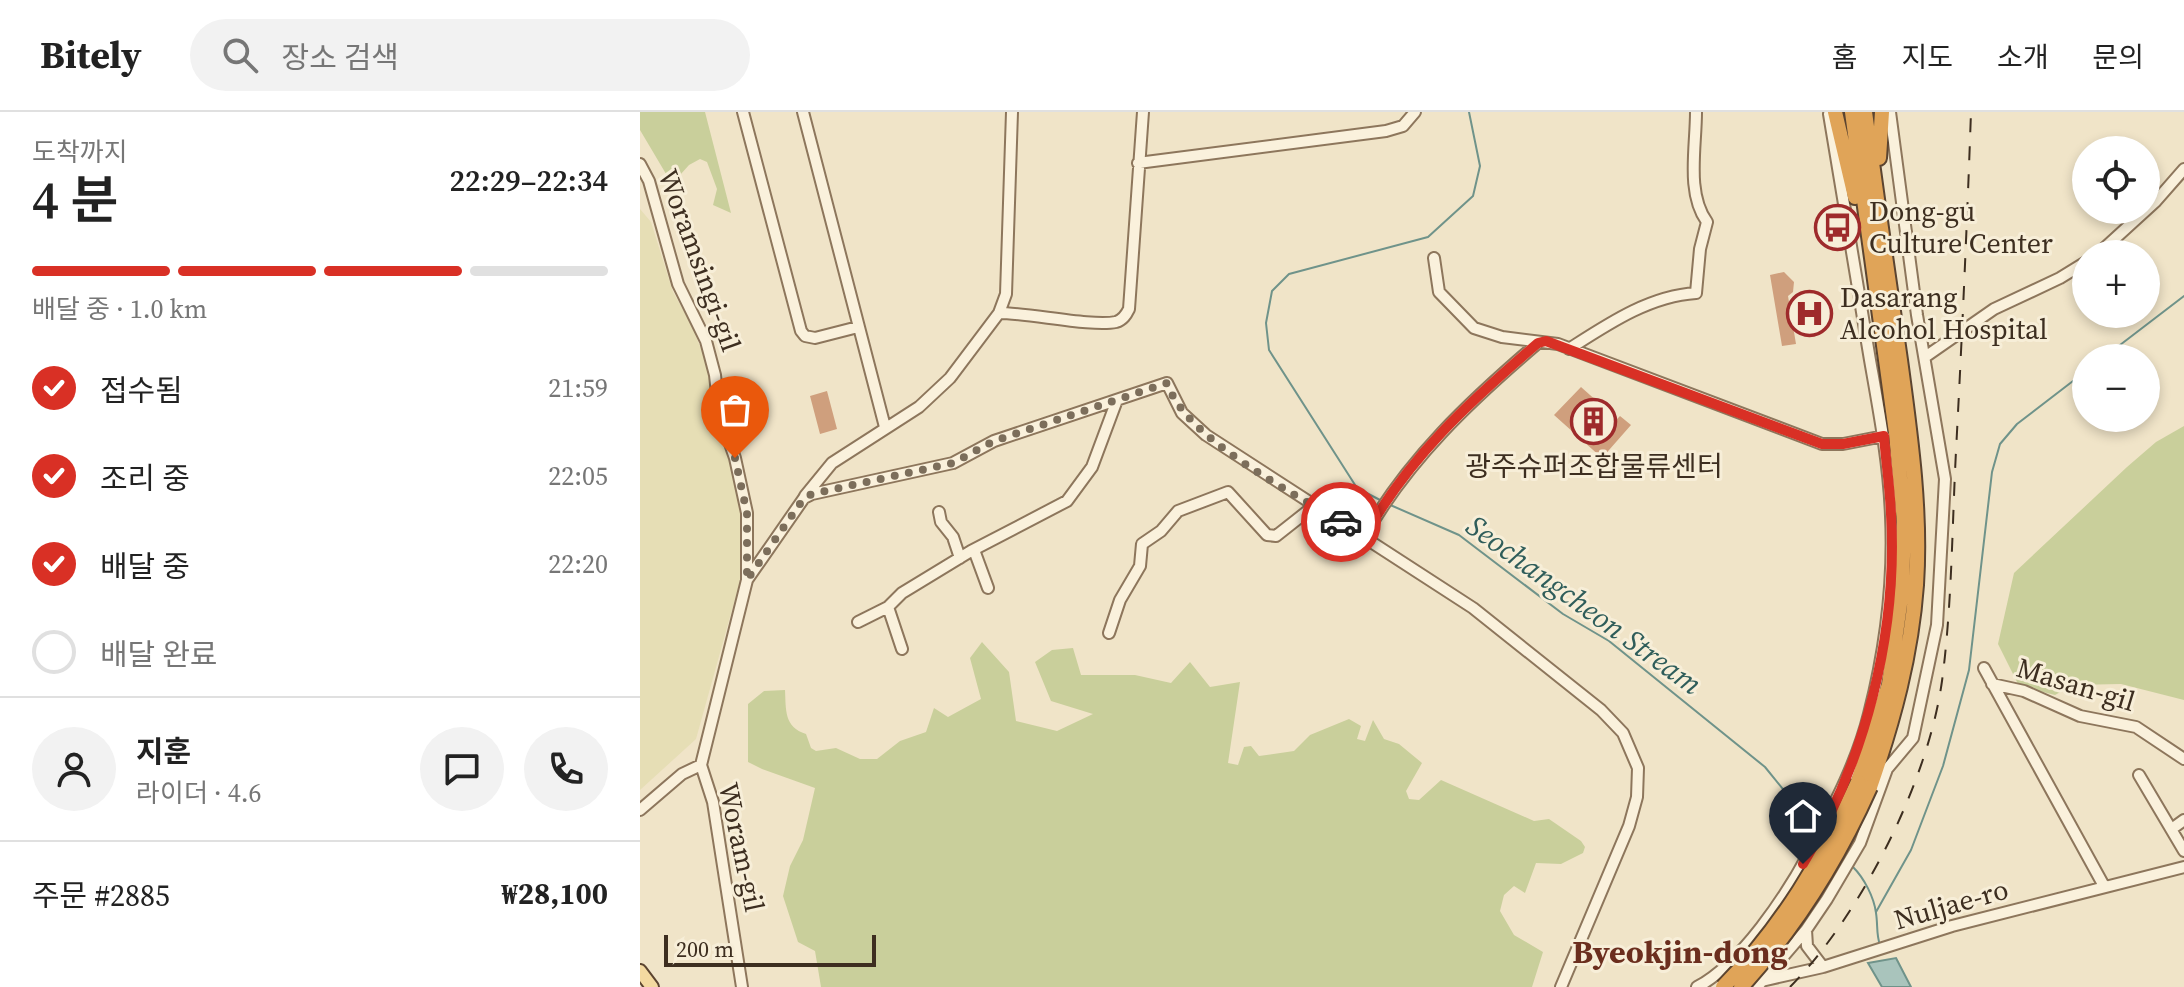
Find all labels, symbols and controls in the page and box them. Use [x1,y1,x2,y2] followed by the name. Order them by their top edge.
[190,19,750,91] search box
[40,29,142,81] text: Bitely
[218,33,262,77] icon: search
[282,37,399,78] text: 장소 검색
[1832,38,1857,76] text: 홈
[1901,38,1953,76] text: 지도
[1997,38,2048,76] text: 소개
[2092,38,2144,76] text: 문의
[32,134,128,170] text: 도착까지
[2072,136,2160,432] map controls
[2072,136,2160,224] button: locate
[449,160,608,201] text: 22:29–22:34
[32,164,119,235] text: 4 분
[649,164,751,356] street label: Woramsingi-gil
[1869,192,2053,262] place label: Dong-gu Culture Center
[1814,203,1862,251] bus stop icon: Dong-gu Culture Center
[2072,240,2160,328] button: +
[1840,278,2048,348] place label: Dasarang Alcohol Hospital
[1785,289,1833,337] hospital icon: Dasarang Alcohol Hospital
[32,291,207,327] text: 배달 중 · 1.0 km
[2072,344,2160,432] button: −
[32,366,76,410] icon: check
[100,370,183,411] text: 접수됨
[548,370,608,406] text: 21:59
[701,376,769,458] pin
[713,388,757,432] icon: bag
[1570,398,1618,446] building icon: 광주슈퍼조합물류센터
[1465,447,1723,485] place label: 광주슈퍼조합물류센터
[32,454,76,498] icon: check
[100,458,190,499] text: 조리 중
[548,458,608,494] text: 22:05
[1301,482,1381,562] courier
[1319,500,1363,544] icon: car
[1458,505,1711,704] water label: Seochangcheon Stream
[32,542,76,586] icon: check
[100,546,190,587] text: 배달 중
[548,546,608,582] text: 22:20
[100,634,217,675] text: 배달 완료
[2012,648,2140,720] street label: Masan-gil
[32,727,116,811] button: person
[420,727,504,811] button: chat
[524,727,608,811] button: phone
[136,731,191,772] text: 지훈
[136,775,261,811] text: 라이더 · 4.6
[710,779,774,915] street label: Woram-gil
[1769,782,1837,864] pin
[1781,794,1825,838] icon: home
[1890,870,2012,938] street label: Nuljae-ro
[501,873,608,914] text: ₩28,100
[32,875,170,916] text: 주문 #2885
[1572,930,1788,974] district label: Byeokjin-dong
[664,931,876,967] scale bar
[676,934,734,964] text: 200 m

